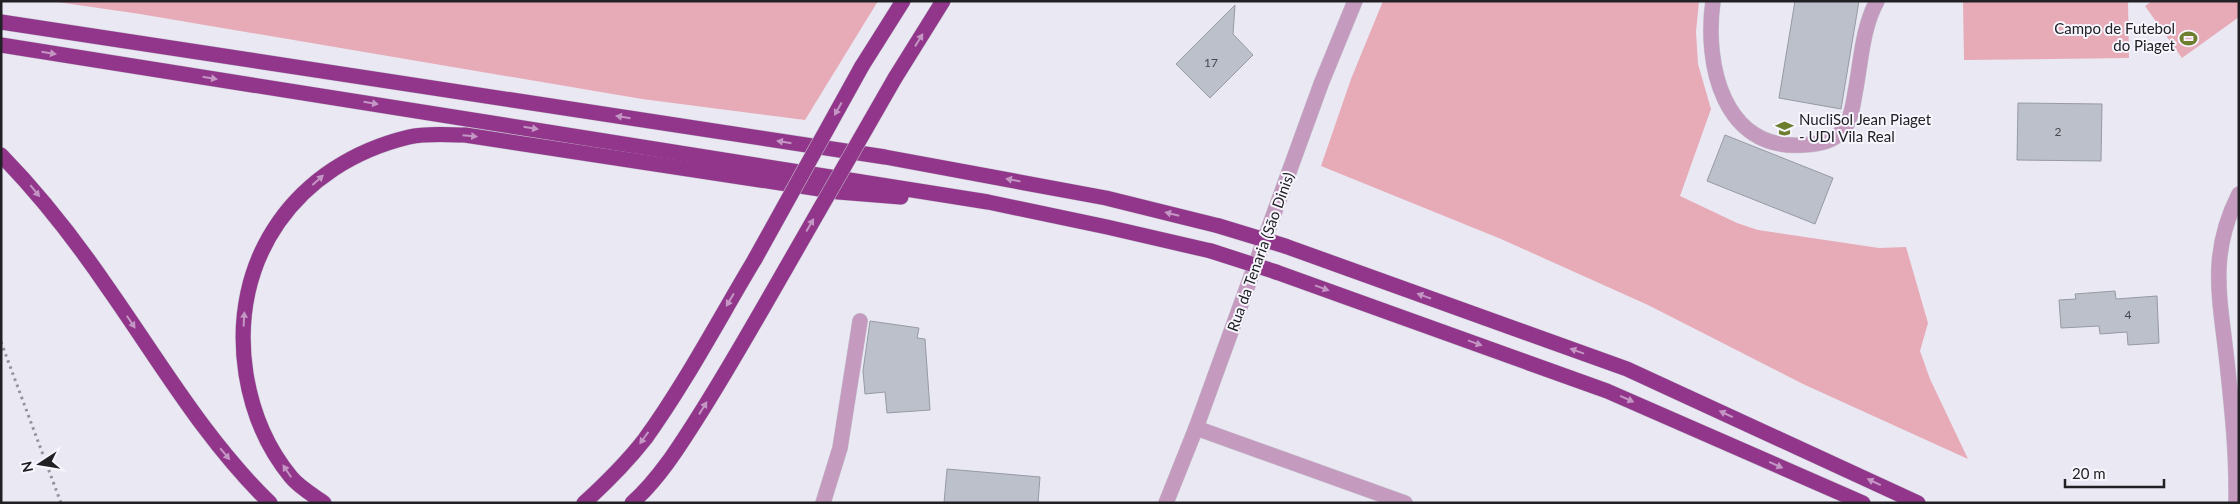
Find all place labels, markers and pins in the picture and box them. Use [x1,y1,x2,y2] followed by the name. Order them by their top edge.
[2054,19,2176,54] place label: Campo de Futebol do Piaget
[2179,28,2199,48] sports icon: Campo de Futebol do Piaget
[1799,110,1932,145] place label: NucliSol Jean Piaget - UDI Vila Real
[1775,119,1795,139] school or university icon: NucliSol Jean Piaget - UDI Vila Real

